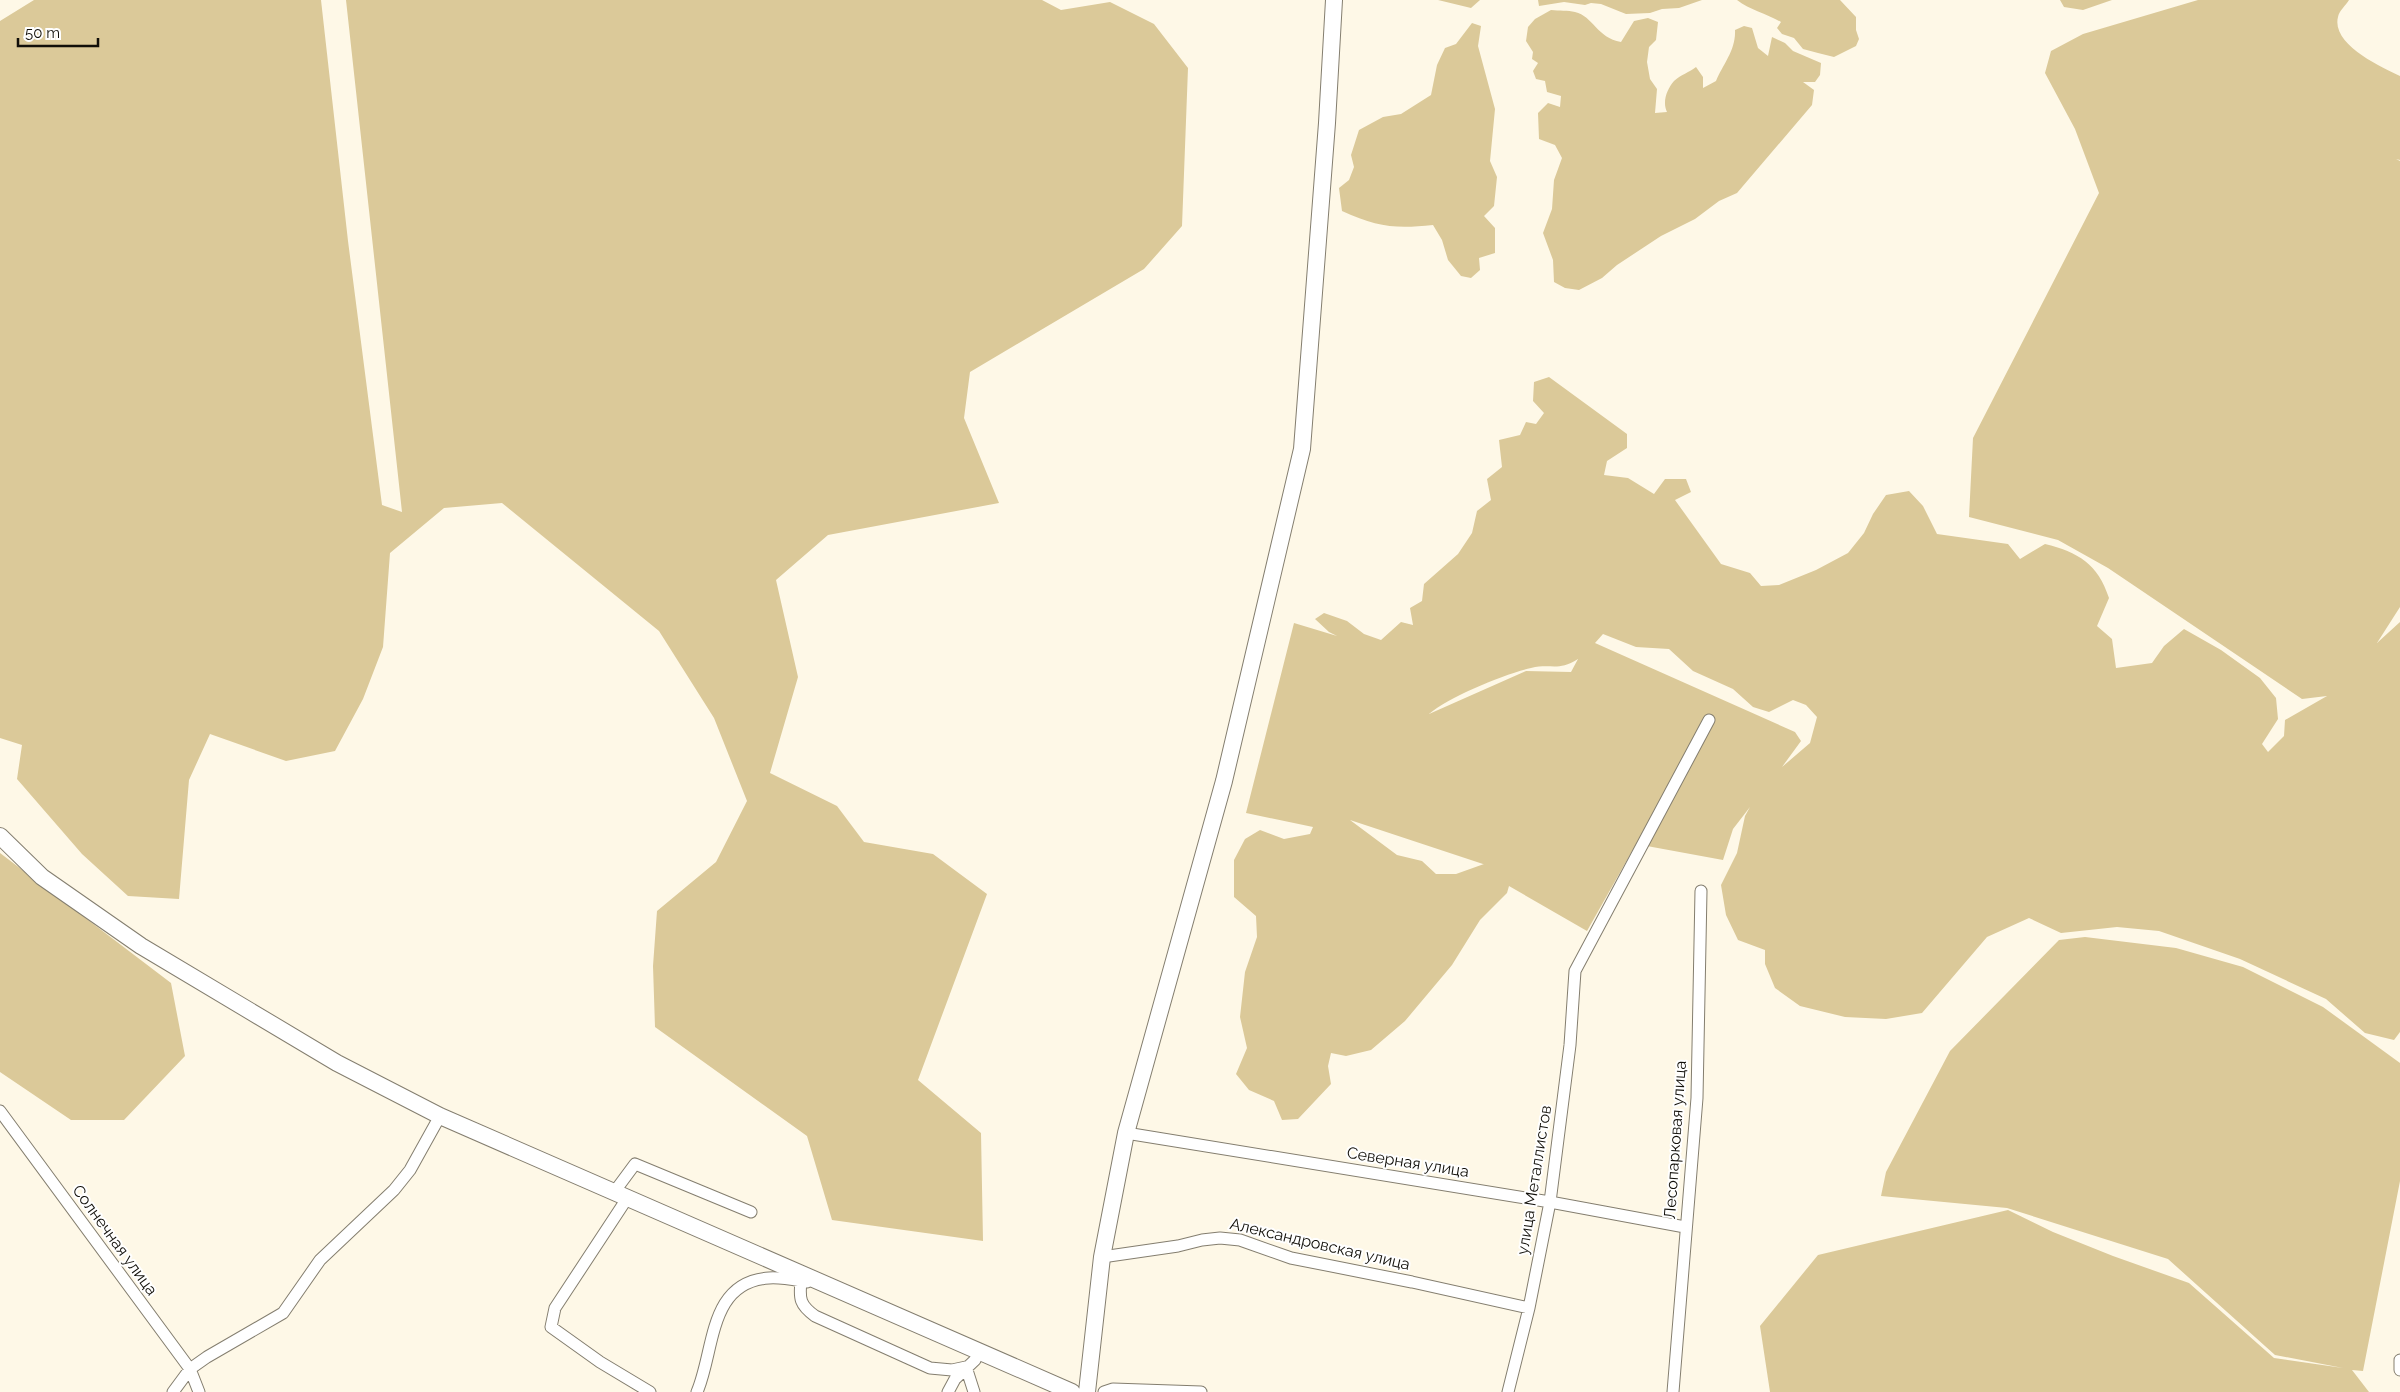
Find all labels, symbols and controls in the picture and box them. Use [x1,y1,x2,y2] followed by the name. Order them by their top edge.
[18,15,98,47] scale bar
[25,24,60,42] text: 50 m
[1660,1060,1690,1220] street label: Лесопарковая улица
[1513,1104,1555,1256] street label: улица Металлистов
[1346,1143,1470,1181] street label: Северная улица
[69,1181,161,1299] street label: Солнечная улица
[1228,1214,1412,1274] street label: Александровская улица

